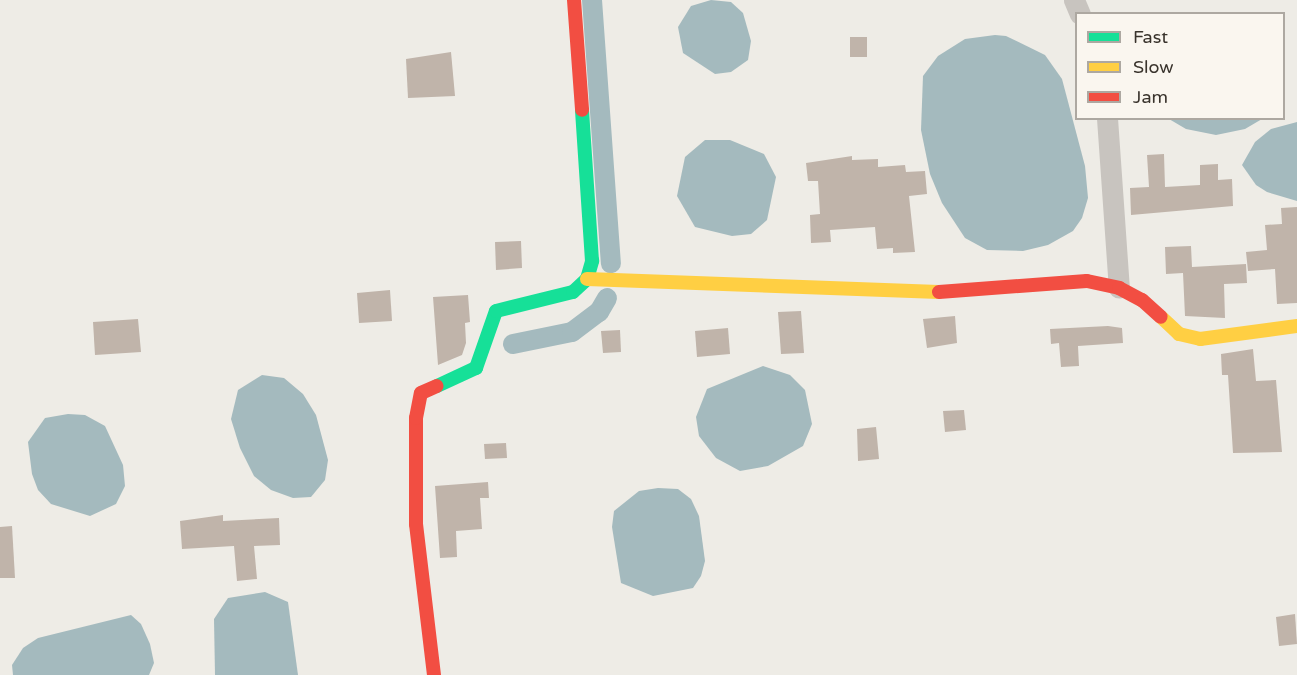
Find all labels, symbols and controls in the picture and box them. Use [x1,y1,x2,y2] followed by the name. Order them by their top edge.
[1075,12,1285,120] legend
[1133,26,1168,48] text: Fast
[1133,56,1174,78] text: Slow
[1133,86,1168,108] text: Jam

